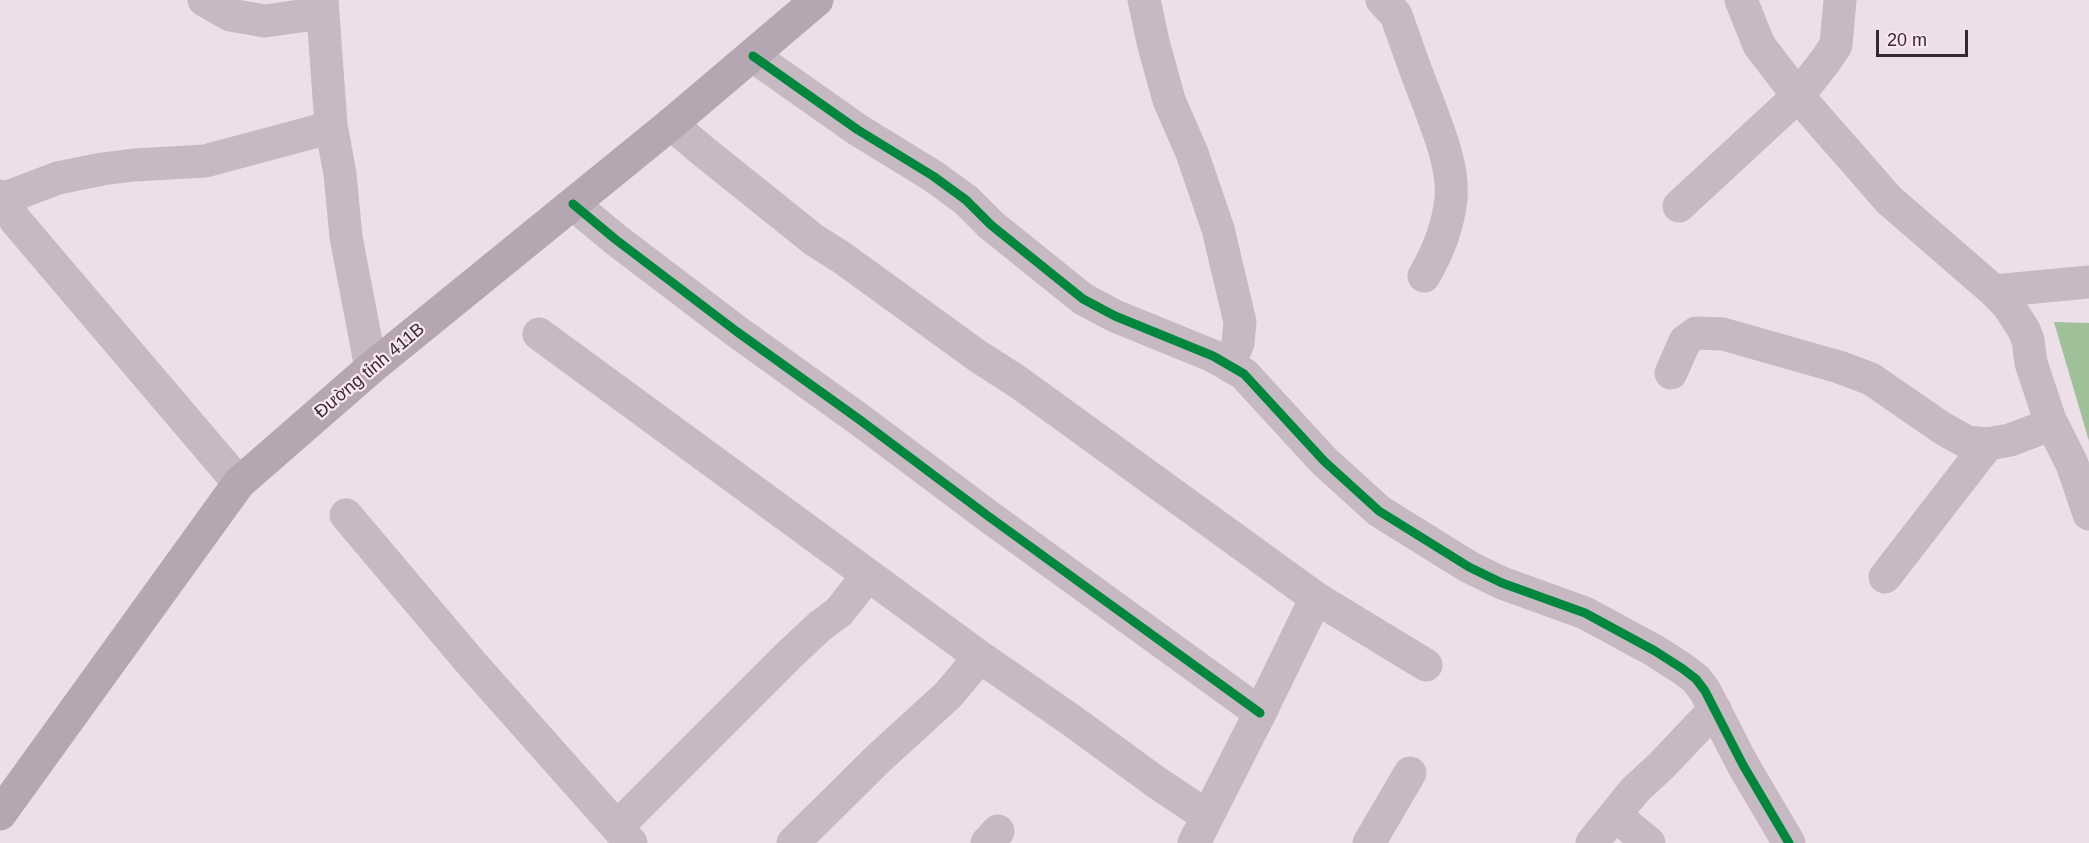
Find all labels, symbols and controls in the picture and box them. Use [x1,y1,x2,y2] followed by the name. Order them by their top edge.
[1879,18,1970,56] scale bar
[1887,30,1927,50] text: 20 m
[311,319,429,423] street label: Đường tỉnh 411B

